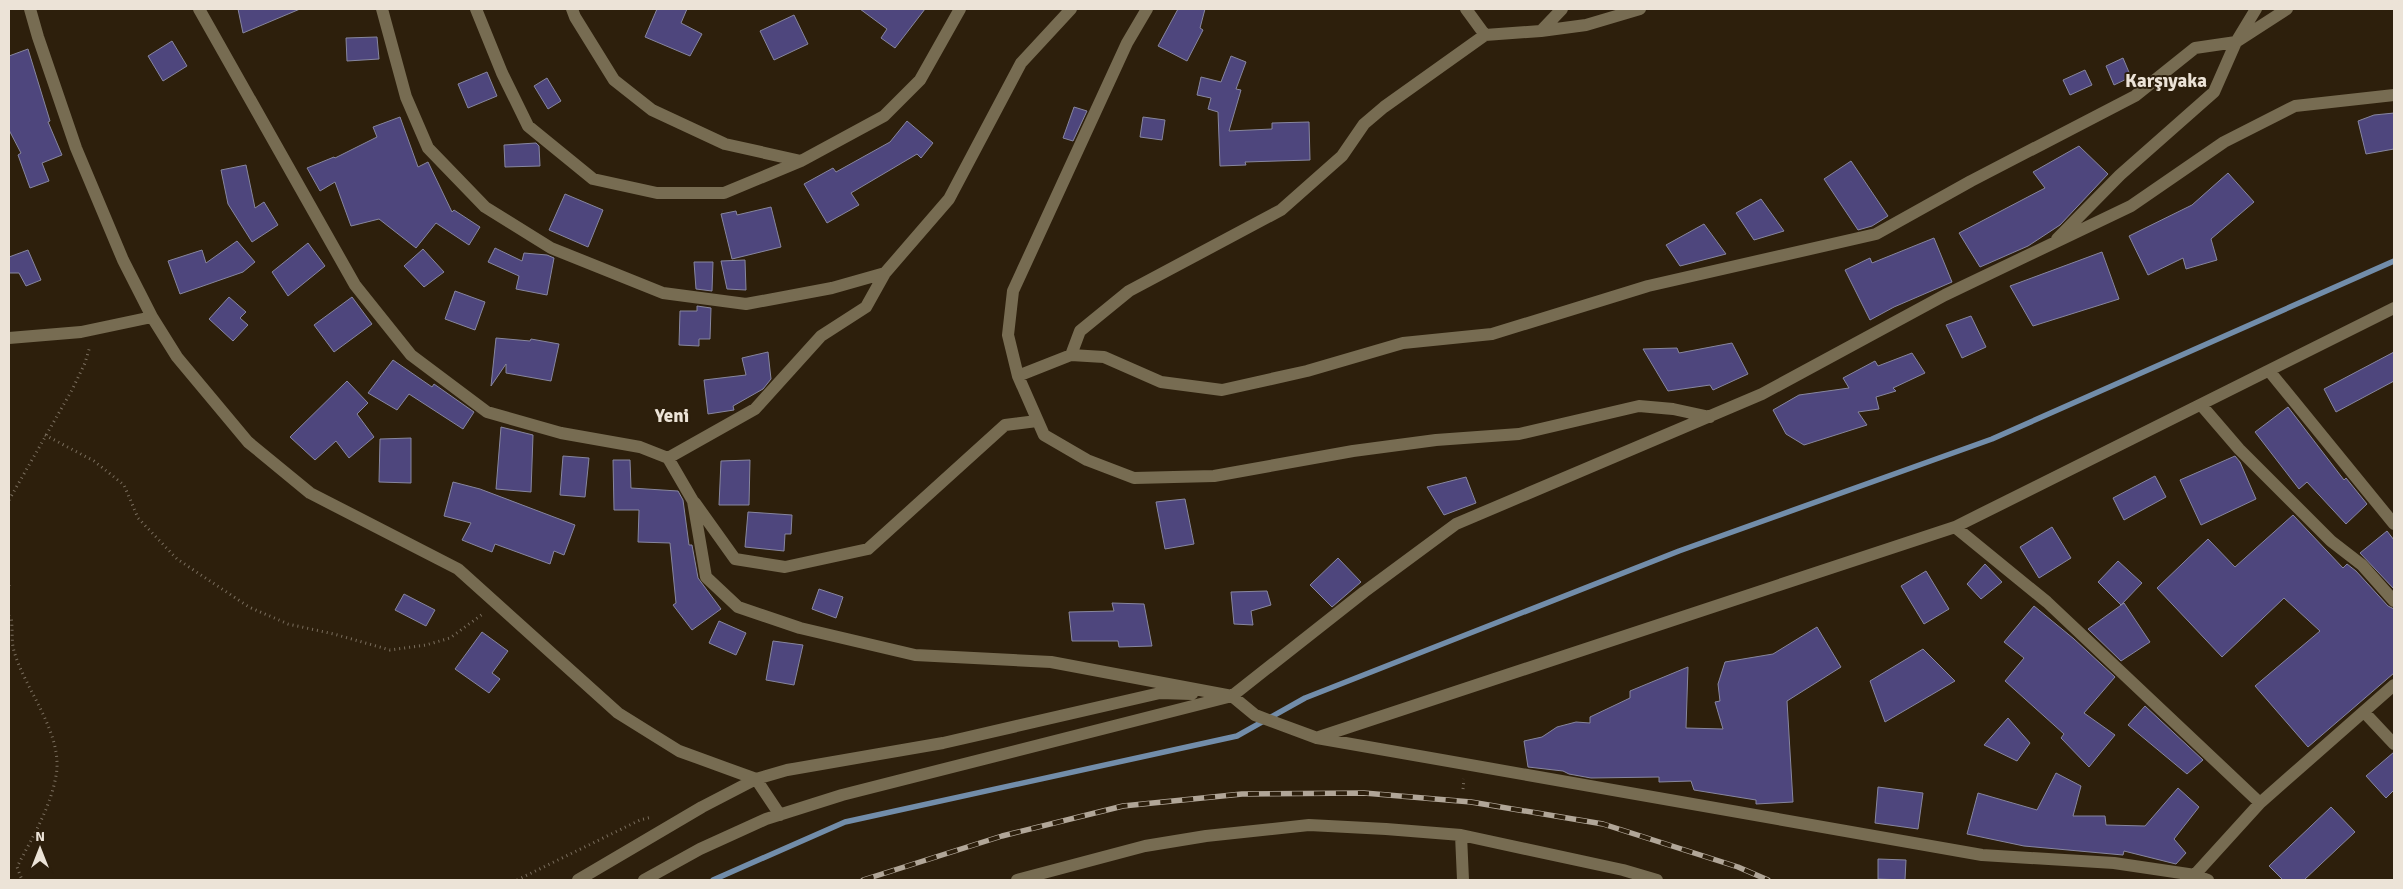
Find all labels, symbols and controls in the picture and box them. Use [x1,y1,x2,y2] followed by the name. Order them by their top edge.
[2125,69,2207,93] district label: Karşıyaka
[654,404,689,428] district label: Yeni
[15,824,65,874] north arrow
[35,828,45,845] text: N

